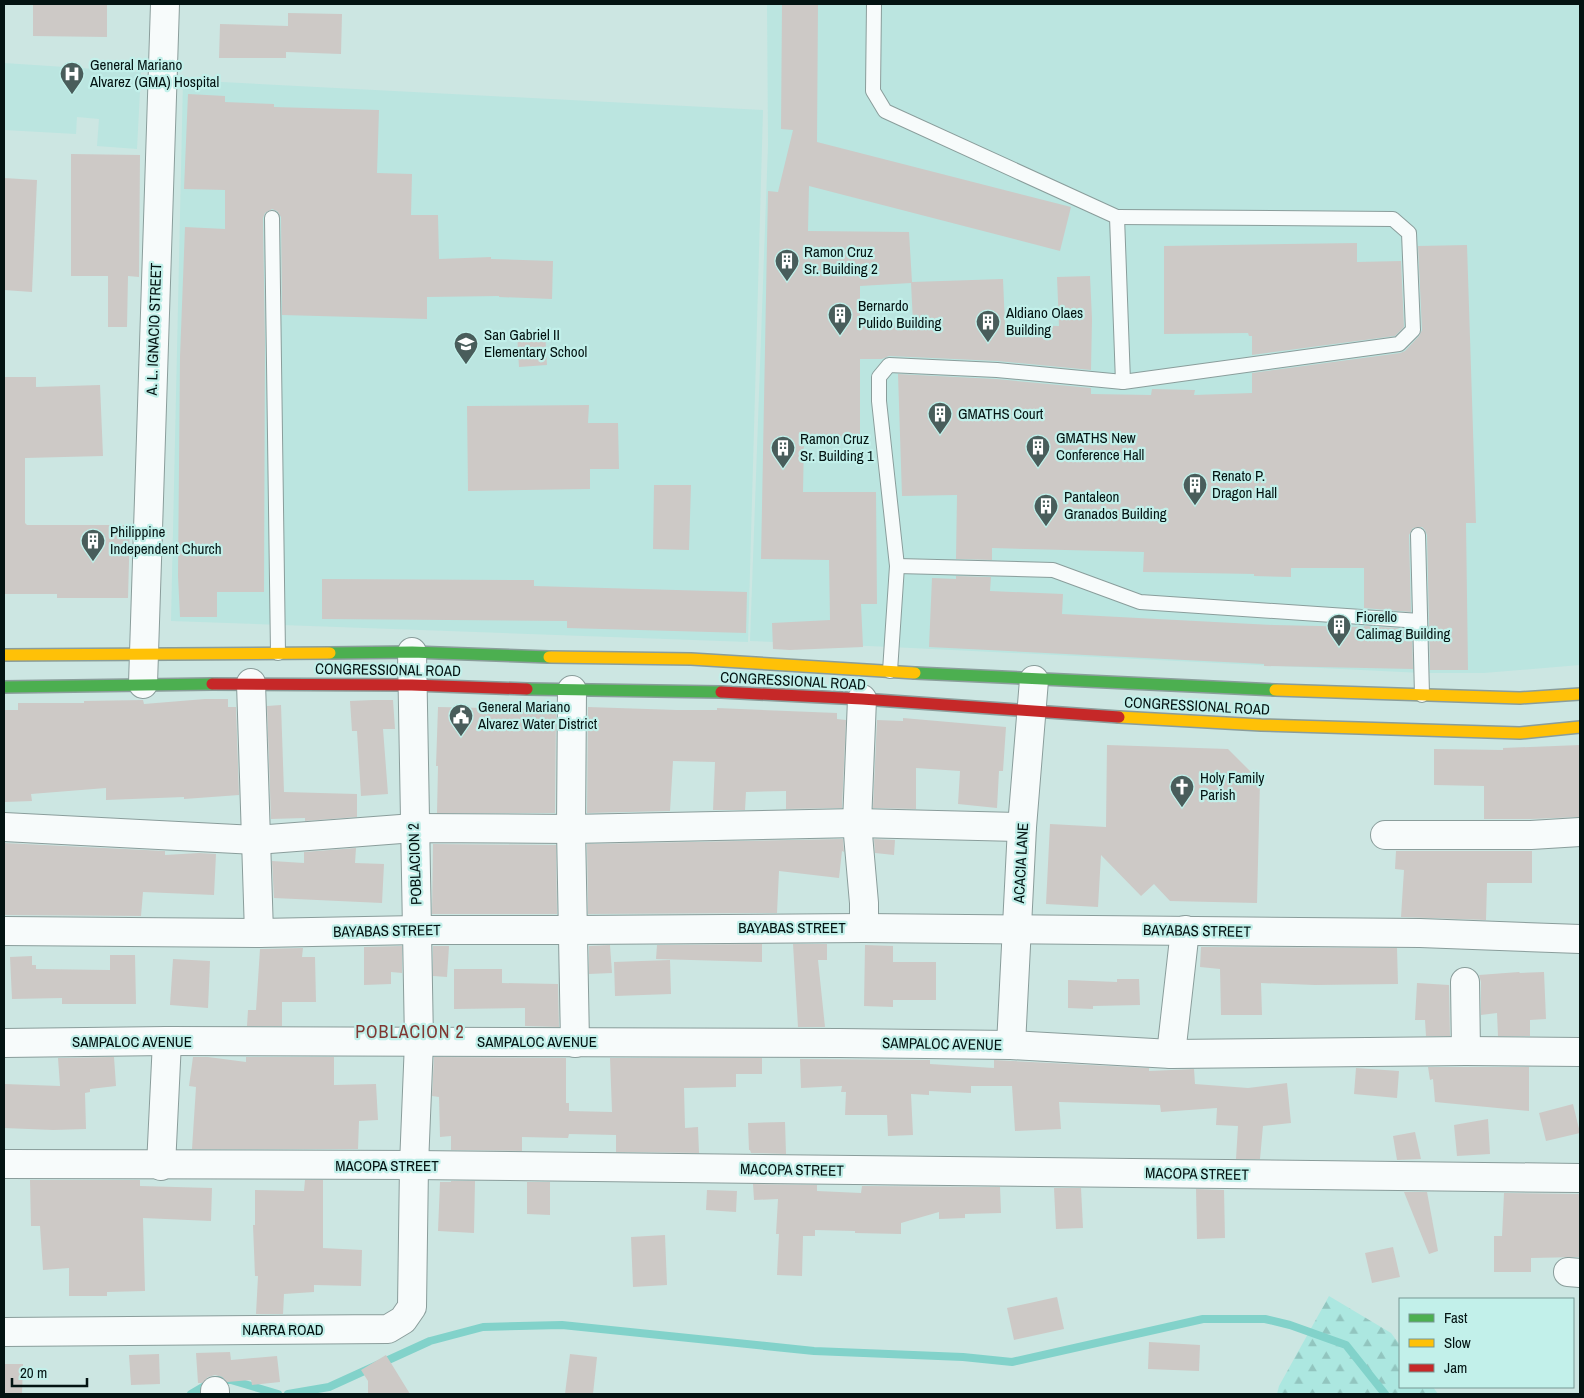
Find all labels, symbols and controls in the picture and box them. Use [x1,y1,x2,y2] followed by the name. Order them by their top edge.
[89,54,219,92] place label: General Mariano Alvarez (GMA) Hospital
[59,61,85,95] hospital icon: General Mariano Alvarez (GMA) Hospital
[804,241,878,279] place label: Ramon Cruz Sr. Building 2
[774,248,800,282] building icon: Ramon Cruz Sr. Building 2
[141,262,166,397] street label: A. L. IGNACIO STREET
[858,295,942,333] place label: Bernardo Pulido Building
[827,302,853,336] building icon: Bernardo Pulido Building
[1005,302,1083,340] place label: Aldiano Olaes Building
[975,309,1001,343] building icon: Aldiano Olaes Building
[484,324,587,362] place label: San Gabriel II Elementary School
[453,331,479,365] school or university icon: San Gabriel II Elementary School
[927,401,953,435] building icon: GMATHS Court
[958,403,1044,424] place label: GMATHS Court
[1056,427,1144,465] place label: GMATHS New Conference Hall
[800,428,874,466] place label: Ramon Cruz Sr. Building 1
[1025,434,1051,468] building icon: GMATHS New Conference Hall
[770,435,796,469] building icon: Ramon Cruz Sr. Building 1
[1212,465,1277,503] place label: Renato P. Dragon Hall
[1182,472,1208,506] building icon: Renato P. Dragon Hall
[1064,486,1167,524] place label: Pantaleon Granados Building
[1033,493,1059,527] building icon: Pantaleon Granados Building
[110,521,221,559] place label: Philippine Independent Church
[80,528,106,562] building icon: Philippine Independent Church
[1356,606,1451,644] place label: Fiorello Calimag Building
[1326,613,1352,647] building icon: Fiorello Calimag Building
[315,658,461,681] street label: CONGRESSIONAL ROAD
[720,666,866,695] street label: CONGRESSIONAL ROAD
[1124,691,1270,720] street label: CONGRESSIONAL ROAD
[477,696,598,734] place label: General Mariano Alvarez Water District
[448,703,474,737] public building icon: General Mariano Alvarez Water District
[1200,767,1265,805] place label: Holy Family Parish
[1169,774,1195,808] church icon: Holy Family Parish
[1008,822,1033,905] street label: ACACIA LANE
[403,823,426,905] street label: POBLACION 2
[738,917,846,938] street label: BAYABAS STREET
[333,919,441,942] street label: BAYABAS STREET
[1143,919,1251,942] street label: BAYABAS STREET
[355,1019,465,1044] district label: POBLACION 2
[72,1031,192,1052] street label: SAMPALOC AVENUE
[477,1031,597,1052] street label: SAMPALOC AVENUE
[882,1032,1002,1055] street label: SAMPALOC AVENUE
[335,1155,439,1176] street label: MACOPA STREET
[740,1158,845,1181] street label: MACOPA STREET
[1145,1162,1250,1185] street label: MACOPA STREET
[1399,1298,1574,1388] legend
[1444,1307,1468,1328] text: Fast
[242,1319,324,1340] street label: NARRA ROAD
[1444,1332,1471,1353] text: Slow
[12,1356,88,1388] scale bar
[1444,1357,1467,1378] text: Jam
[20,1362,47,1383] text: 20 m

